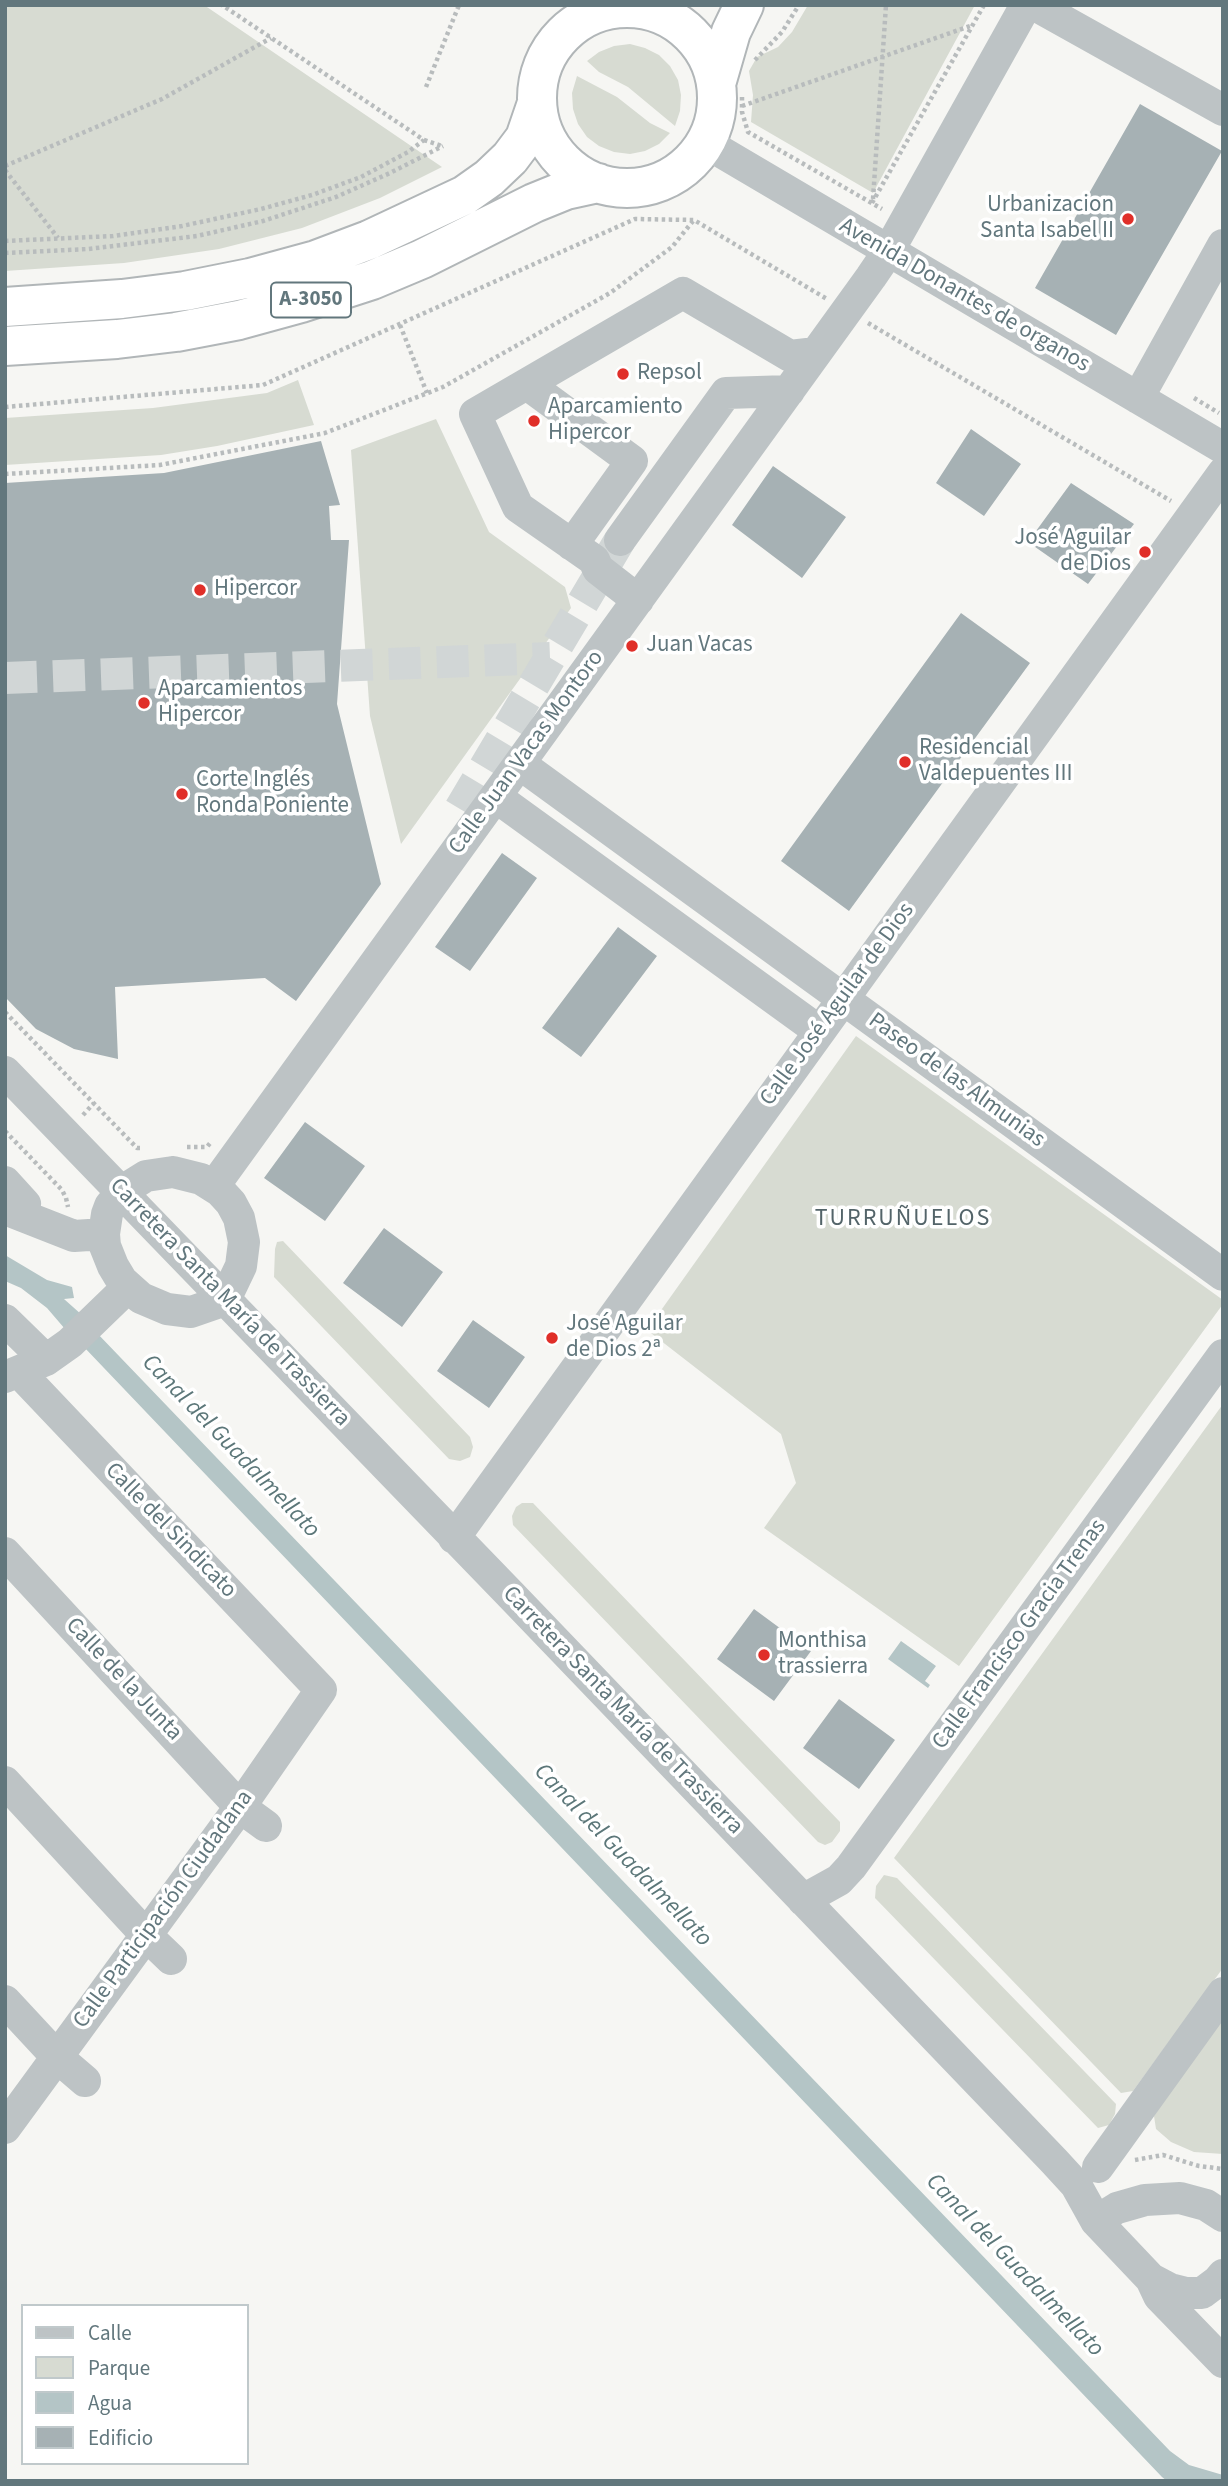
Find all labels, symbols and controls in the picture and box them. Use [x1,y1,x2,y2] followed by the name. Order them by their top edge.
[980,192,1114,246] place label: Urbanizacion Santa Isabel II
[1120,211,1136,227] marker: Urbanizacion Santa Isabel II
[834,213,1094,379] street label: Avenida Donantes de organos
[271,282,351,318] road number: A-3050
[637,360,702,388] place label: Repsol
[615,366,631,382] marker: Repsol
[548,394,683,448] place label: Aparcamiento Hipercor
[526,413,542,429] marker: Aparcamiento Hipercor
[1014,525,1131,579] place label: José Aguilar de Dios
[1137,544,1153,560] marker: José Aguilar de Dios
[214,576,297,604] place label: Hipercor
[192,582,208,598] marker: Hipercor
[646,632,753,660] place label: Juan Vacas
[624,638,640,654] marker: Juan Vacas
[444,646,610,860] street label: Calle Juan Vacas Montoro
[158,676,302,730] place label: Aparcamientos Hipercor
[136,695,152,711] marker: Aparcamientos Hipercor
[919,735,1072,789] place label: Residencial Valdepuentes III
[897,754,913,770] marker: Residencial Valdepuentes III
[196,767,349,821] place label: Corte Inglés Ronda Poniente
[174,786,190,802] marker: Corte Inglés Ronda Poniente
[755,898,921,1112] street label: Calle José Aguilar de Dios
[862,1008,1050,1154] street label: Paseo de las Almunias
[103,1173,355,1433] street label: Carretera Santa María de Trassierra
[816,1206,990,1234] district label: TURRUÑUELOS
[566,1311,683,1365] place label: José Aguilar de Dios 2ª
[544,1330,560,1346] marker: José Aguilar de Dios 2ª
[135,1349,325,1545] water label: Canal del Guadalmellato
[98,1458,242,1604] street label: Calle del Sindicato
[927,1515,1113,1755] street label: Calle Francisco Gracia Trenas
[496,1581,748,1841] street label: Carretera Santa María de Trassierra
[59,1613,187,1747] street label: Calle de la Junta
[778,1628,868,1682] place label: Monthisa trassierra
[756,1647,772,1663] marker: Monthisa trassierra
[527,1758,717,1954] water label: Canal del Guadalmellato
[68,1786,260,2034] street label: Calle Participación Ciudadana
[919,2168,1109,2364] water label: Canal del Guadalmellato
[21,2304,248,2465] legend
[88,2318,132,2348] text: Calle
[88,2353,150,2383] text: Parque
[88,2388,132,2418] text: Agua
[88,2423,153,2453] text: Edificio

